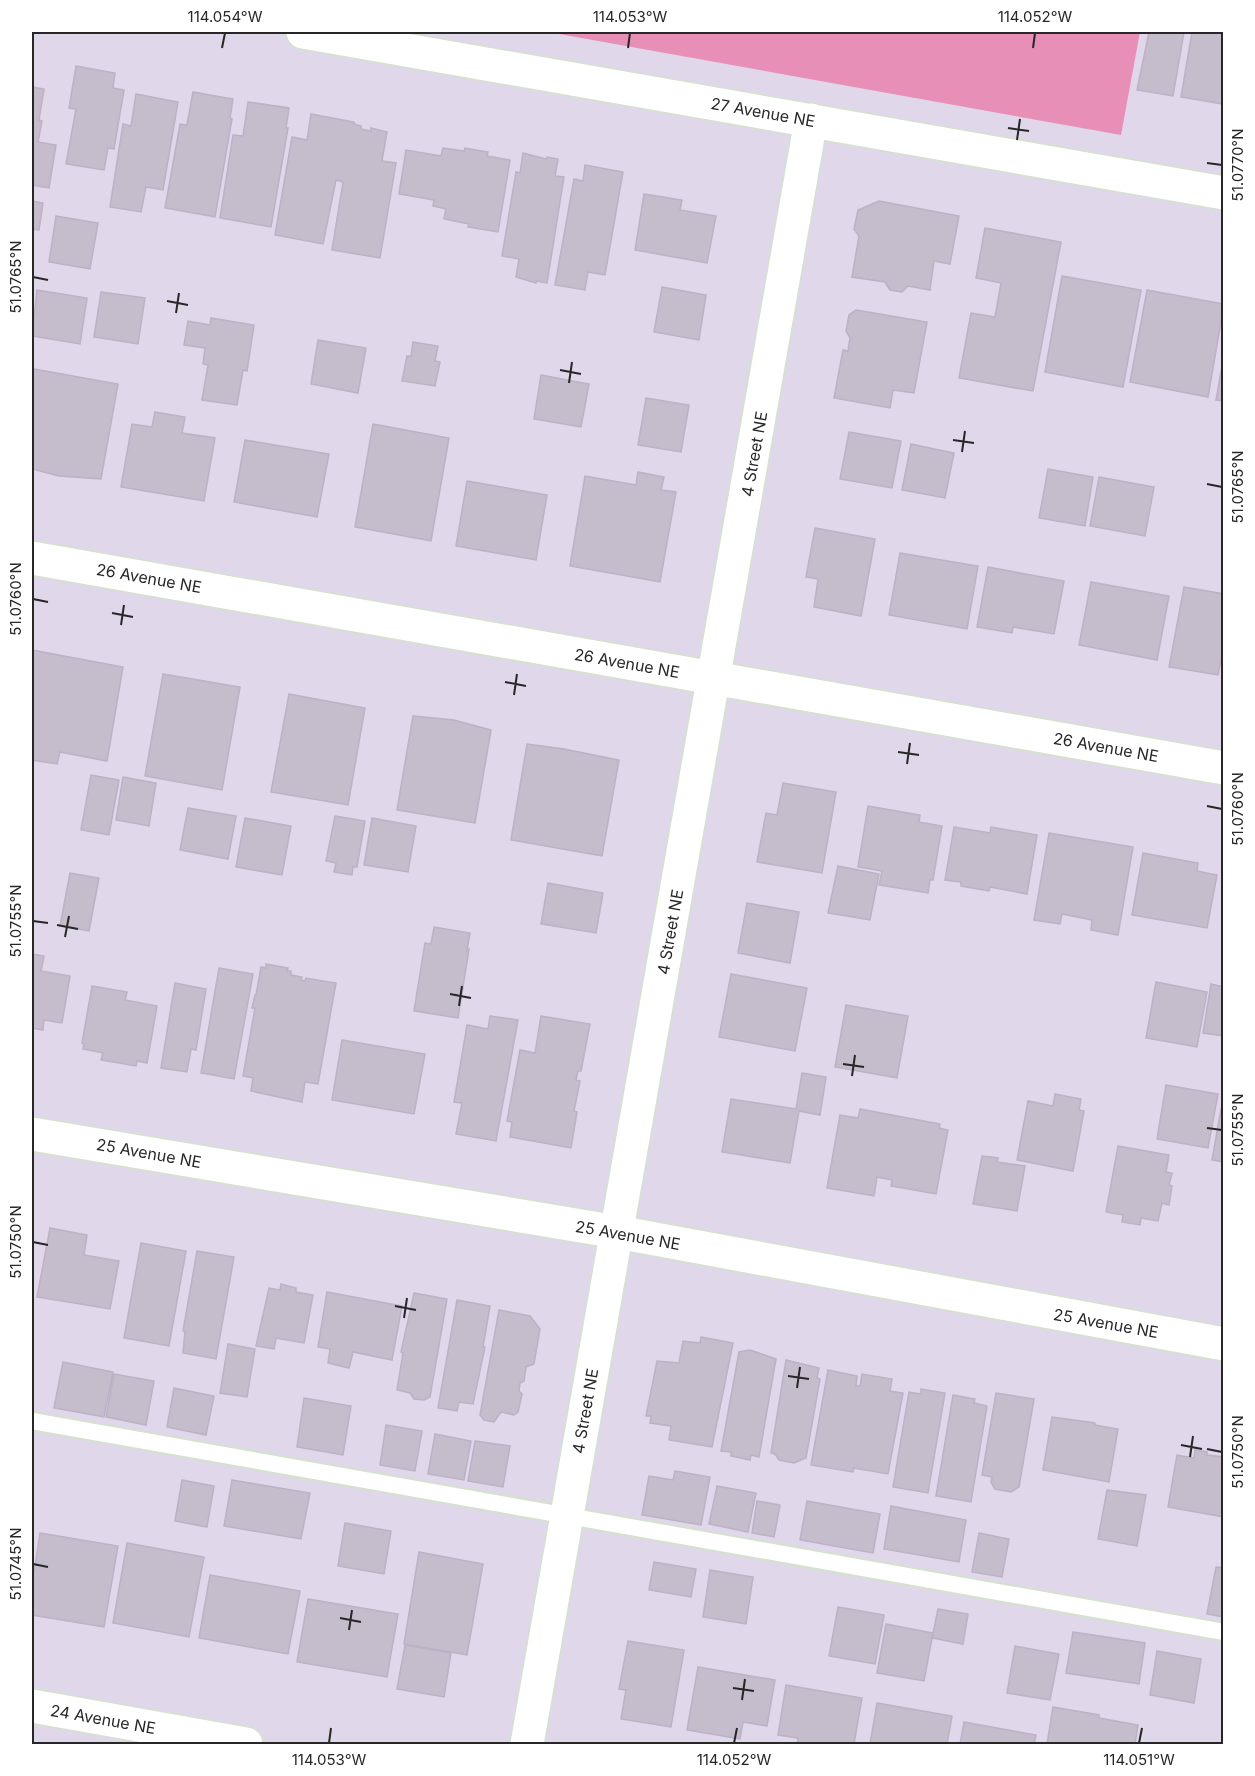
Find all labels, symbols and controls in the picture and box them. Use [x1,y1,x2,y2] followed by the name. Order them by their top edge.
[188,7,263,26] text: 114.054°W
[593,7,667,26] text: 114.053°W
[998,7,1073,26] text: 114.052°W
[709,93,817,131] street label: 27 Avenue NE
[1228,129,1247,201] text: 51.0770°N
[6,240,25,314] text: 51.0765°N
[737,410,771,498] street label: 4 Street NE
[1228,450,1247,524] text: 51.0765°N
[95,559,203,597] street label: 26 Avenue NE
[6,562,25,636] text: 51.0760°N
[573,644,681,682] street label: 26 Avenue NE
[1052,728,1160,766] street label: 26 Avenue NE
[1228,772,1247,846] text: 51.0760°N
[6,884,25,958] text: 51.0755°N
[653,888,687,976] street label: 4 Street NE
[1228,1093,1247,1167] text: 51.0755°N
[95,1134,203,1172] street label: 25 Avenue NE
[6,1205,25,1279] text: 51.0750°N
[574,1216,682,1254] street label: 25 Avenue NE
[1052,1304,1160,1342] street label: 25 Avenue NE
[568,1367,602,1455] street label: 4 Street NE
[1228,1415,1247,1489] text: 51.0750°N
[6,1528,25,1600] text: 51.0745°N
[49,1700,157,1738] street label: 24 Avenue NE
[292,1750,366,1769] text: 114.053°W
[697,1750,772,1769] text: 114.052°W
[1103,1750,1175,1769] text: 114.051°W

